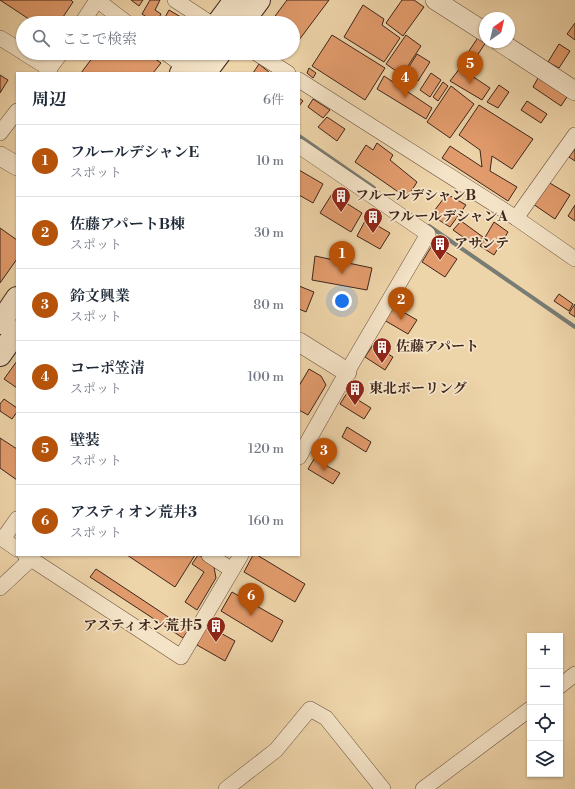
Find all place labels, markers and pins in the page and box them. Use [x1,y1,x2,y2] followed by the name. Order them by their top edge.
[457,51,483,84] pin: 5
[392,65,418,98] pin: 4
[330,185,352,213] building icon: フルールデシャンB
[355,187,476,205] place label: フルールデシャンB
[362,206,384,234] building icon: フルールデシャンA
[387,208,509,226] place label: フルールデシャンA
[429,233,451,261] building icon: アサンテ
[454,235,509,253] place label: アサンテ
[329,241,355,274] pin: 1
[388,287,414,320] pin: 2
[371,336,393,364] building icon: 佐藤アパート
[396,338,479,356] place label: 佐藤アパート
[344,378,366,406] building icon: 東北ボーリング
[369,380,467,398] place label: 東北ボーリング
[311,438,337,471] pin: 3
[238,583,264,616] pin: 6
[205,615,227,643] building icon: アスティオン荒井5
[83,617,202,635] place label: アスティオン荒井5

